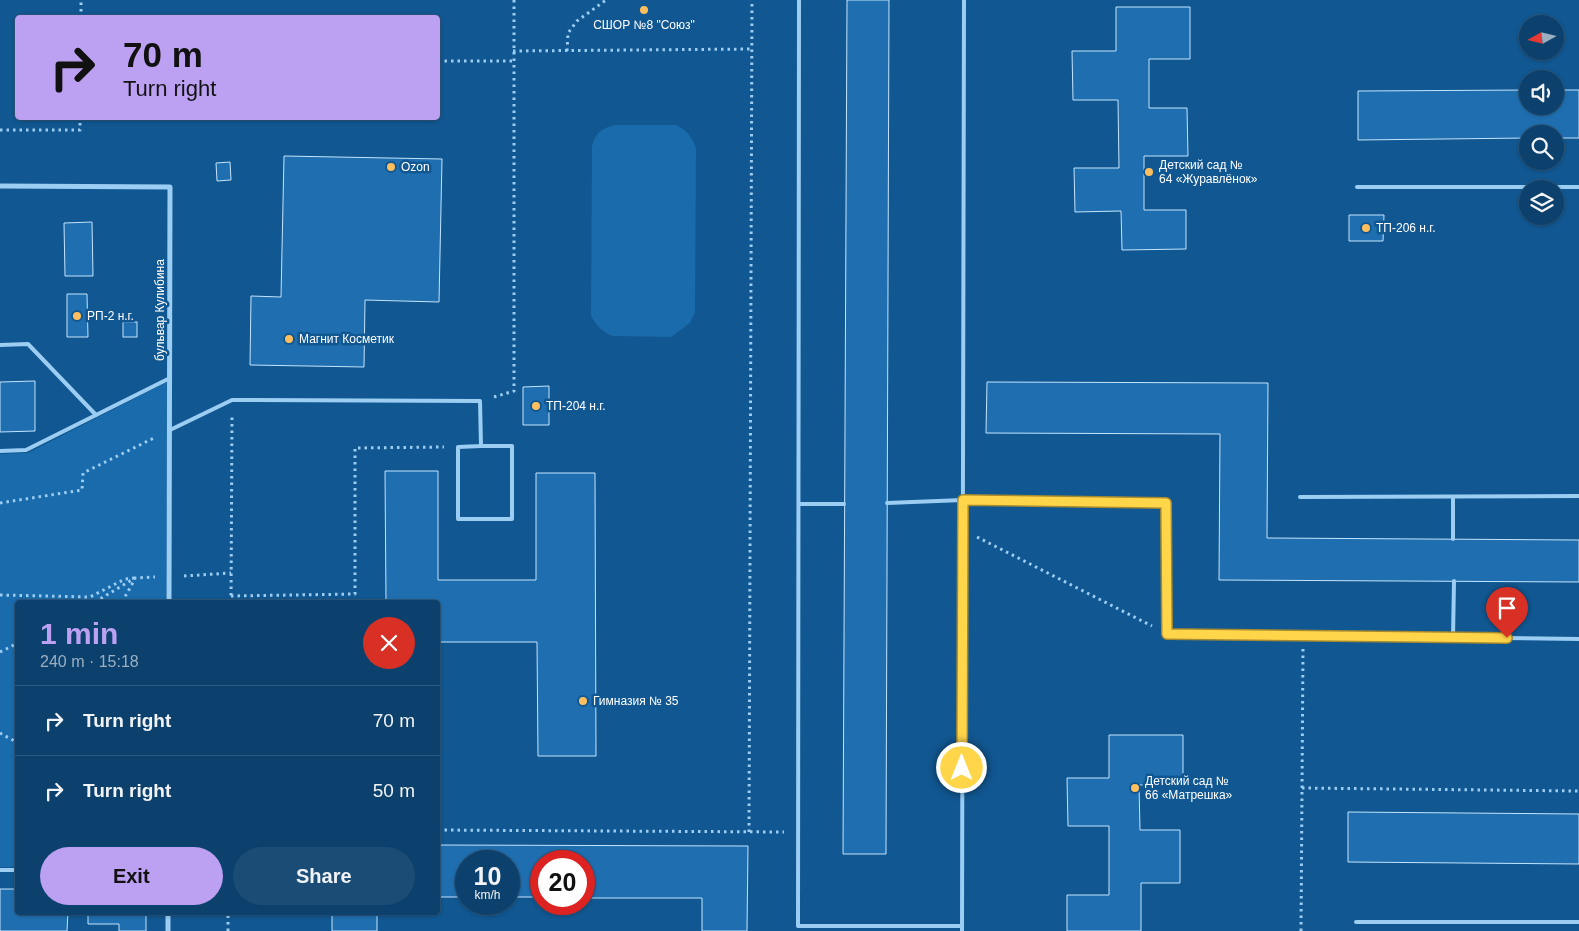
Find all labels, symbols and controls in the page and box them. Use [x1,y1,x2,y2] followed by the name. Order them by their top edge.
[638,4,650,16] marker: СШОР №8 "Союз"
[1519,15,1564,60] north arrow
[1519,15,1564,225] map controls
[593,18,695,32] place label: СШОР №8 "Союз"
[40,35,105,100] icon: right
[123,35,203,74] text: 70 m
[1519,70,1564,115] button: sound
[123,76,216,101] text: Turn right
[1519,125,1564,170] button: search
[1159,158,1258,186] place label: Детский сад № 64 «Журавлёнок»
[401,160,430,174] place label: Ozon
[385,161,397,173] marker: Ozon
[1143,166,1155,178] marker: Детский сад № 64 «Журавлёнок»
[1519,180,1564,225] button: layers
[1376,221,1436,235] place label: ТП-206 н.г.
[1360,222,1372,234] marker: ТП-206 н.г.
[153,259,167,361] street label: бульвар Кулибина
[87,309,134,323] place label: РП-2 н.г.
[71,310,83,322] marker: РП-2 н.г.
[299,332,395,346] place label: Магнит Косметик
[283,333,295,345] marker: Магнит Косметик
[546,399,606,413] place label: ТП-204 н.г.
[530,400,542,412] marker: ТП-204 н.г.
[1486,587,1528,638] pin
[1493,594,1521,622] icon: arrive
[40,617,118,650] text: 1 min
[363,617,415,669] button: close
[40,653,139,670] text: 240 m · 15:18
[593,694,679,708] place label: Гимназия № 35
[577,695,589,707] marker: Гимназия № 35
[40,707,68,735] icon: right
[83,710,171,731] text: Turn right
[373,710,415,731] text: 70 m
[935,741,987,793] position arrow
[1145,774,1233,802] place label: Детский сад № 66 «Матрешка»
[40,777,68,805] icon: right
[83,780,171,801] text: Turn right
[373,780,415,801] text: 50 m
[1129,782,1141,794] marker: Детский сад № 66 «Матрешка»
[40,847,223,905] button: Exit
[233,847,415,905] button: Share
[530,850,595,915] speed limit sign: 20
[474,862,501,890] text: 10
[474,888,501,902] text: km/h

